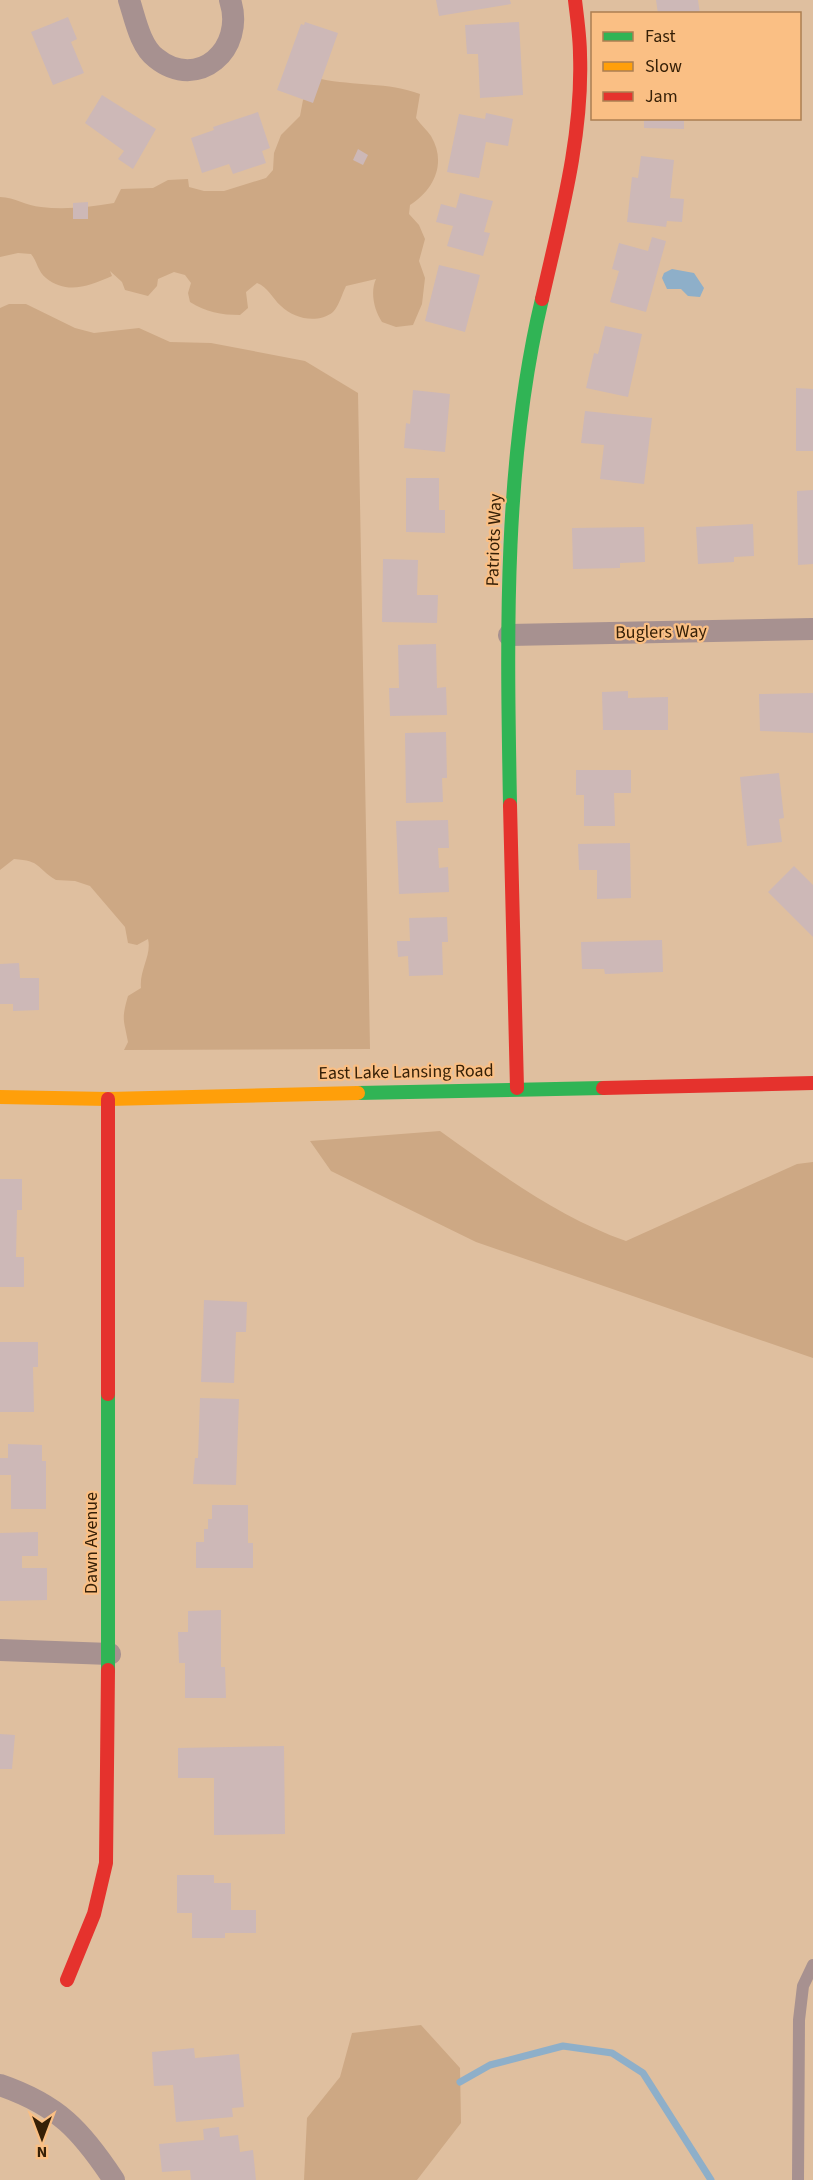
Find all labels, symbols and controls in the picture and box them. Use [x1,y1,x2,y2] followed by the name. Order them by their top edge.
[591,12,801,120] legend
[645,24,676,49] text: Fast
[645,54,682,79] text: Slow
[645,84,678,109] text: Jam
[480,493,508,587] street label: Patriots Way
[615,619,708,645] street label: Buglers Way
[318,1058,494,1086] street label: East Lake Lansing Road
[79,1492,104,1594] street label: Dawn Avenue
[12,2108,72,2168] north arrow
[37,2141,47,2163] text: N

